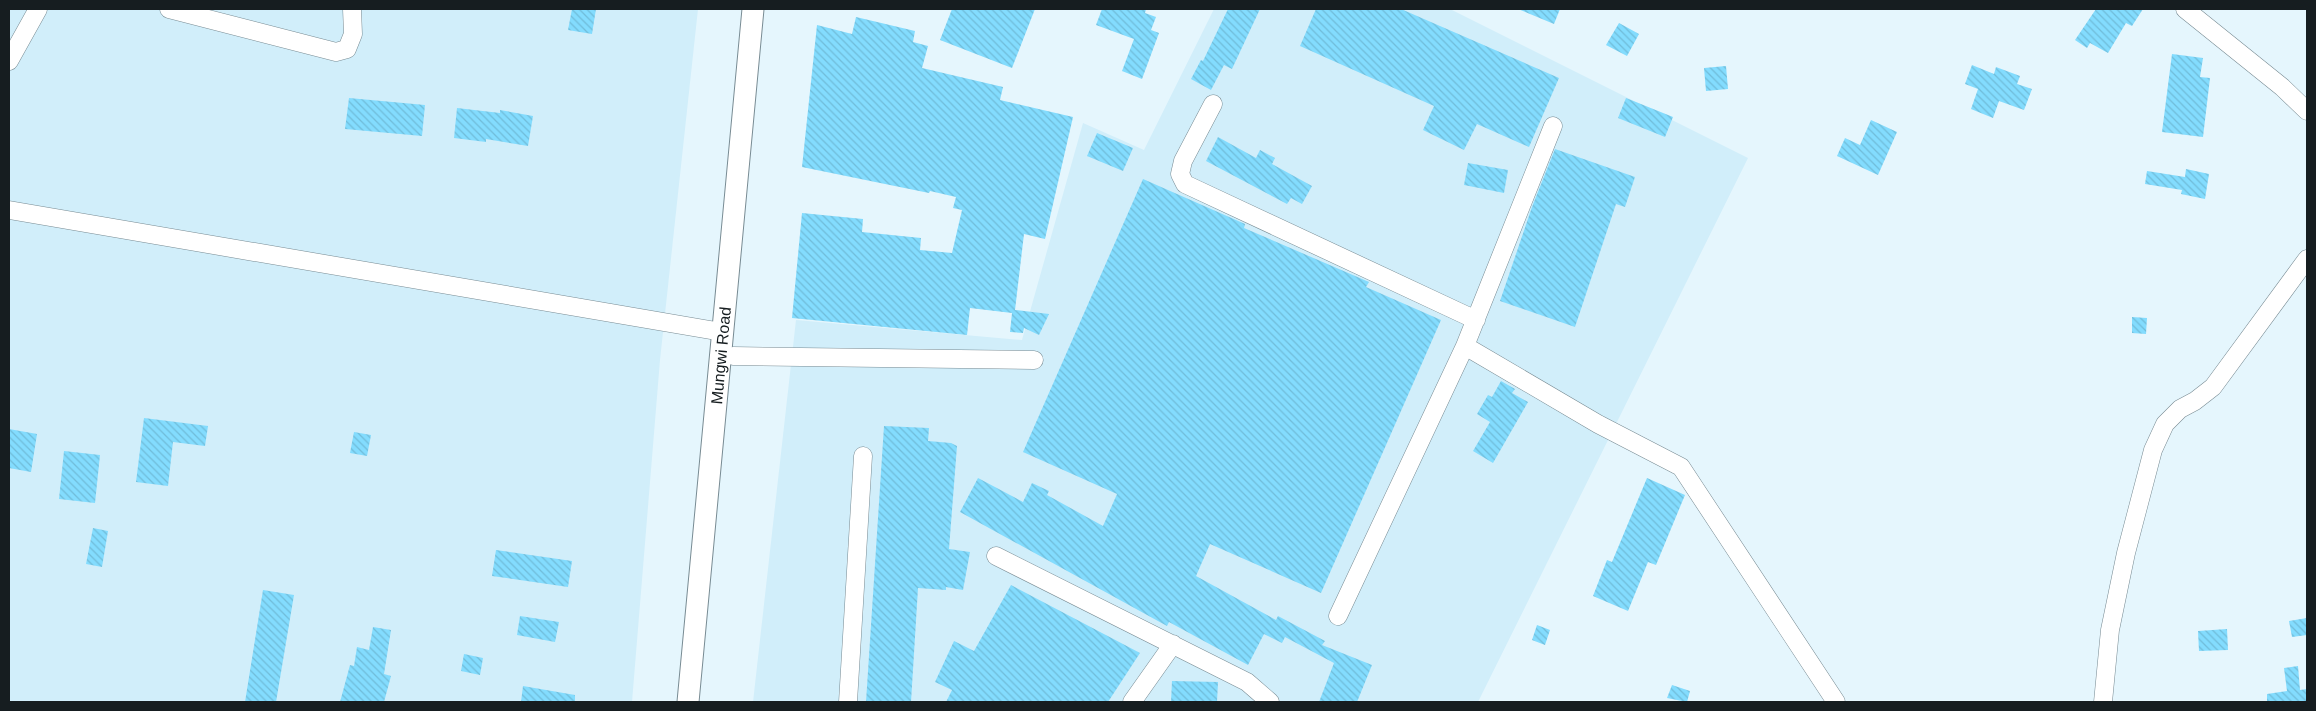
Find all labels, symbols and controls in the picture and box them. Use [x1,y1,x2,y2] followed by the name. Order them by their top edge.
[708,306,734,405] street label: Mungwi Road

